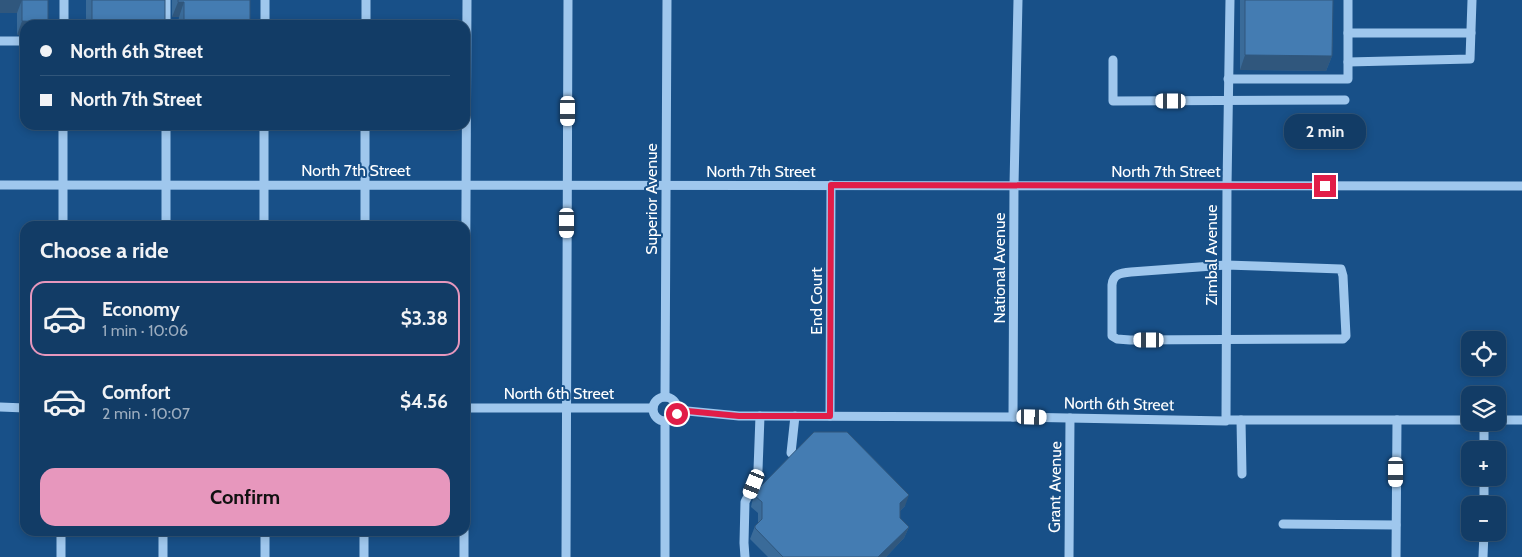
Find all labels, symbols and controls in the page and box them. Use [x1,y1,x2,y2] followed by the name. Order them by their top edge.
[70,40,203,63] text: North 6th Street
[70,88,202,111] text: North 7th Street
[1156,94,1186,109] car
[560,96,575,126] car
[1284,114,1366,148] callout: 2 min
[1306,122,1344,141] text: 2 min
[642,143,661,255] street label: Superior Avenue
[301,161,411,180] street label: North 7th Street
[706,162,816,181] street label: North 7th Street
[1111,162,1221,181] street label: North 7th Street
[1314,175,1336,197] route end
[1202,205,1221,305] street label: Zimbal Avenue
[559,208,574,238] car
[990,213,1009,323] street label: National Avenue
[40,237,169,264] text: Choose a ride
[807,267,826,335] street label: End Court
[42,296,87,341] icon: car
[102,298,180,321] text: Economy
[401,307,448,330] text: $3.38
[102,321,188,340] text: 1 min · 10:06
[1461,331,1506,541] map controls
[1461,331,1506,376] button: locate
[1134,333,1164,348] car
[42,379,87,424] icon: car
[102,381,171,404] text: Comfort
[504,384,615,403] street label: North 6th Street
[1461,386,1506,431] button: layers
[400,390,448,413] text: $4.56
[1064,394,1175,414] street label: North 6th Street
[666,403,688,425] route start
[102,404,190,423] text: 2 min · 10:07
[1016,409,1047,425] car
[1045,441,1065,533] street label: Grant Avenue
[1461,441,1506,486] button: +
[1388,457,1403,487] car
[741,467,766,501] car
[40,468,450,526] button: Confirm
[1461,496,1506,541] button: −

